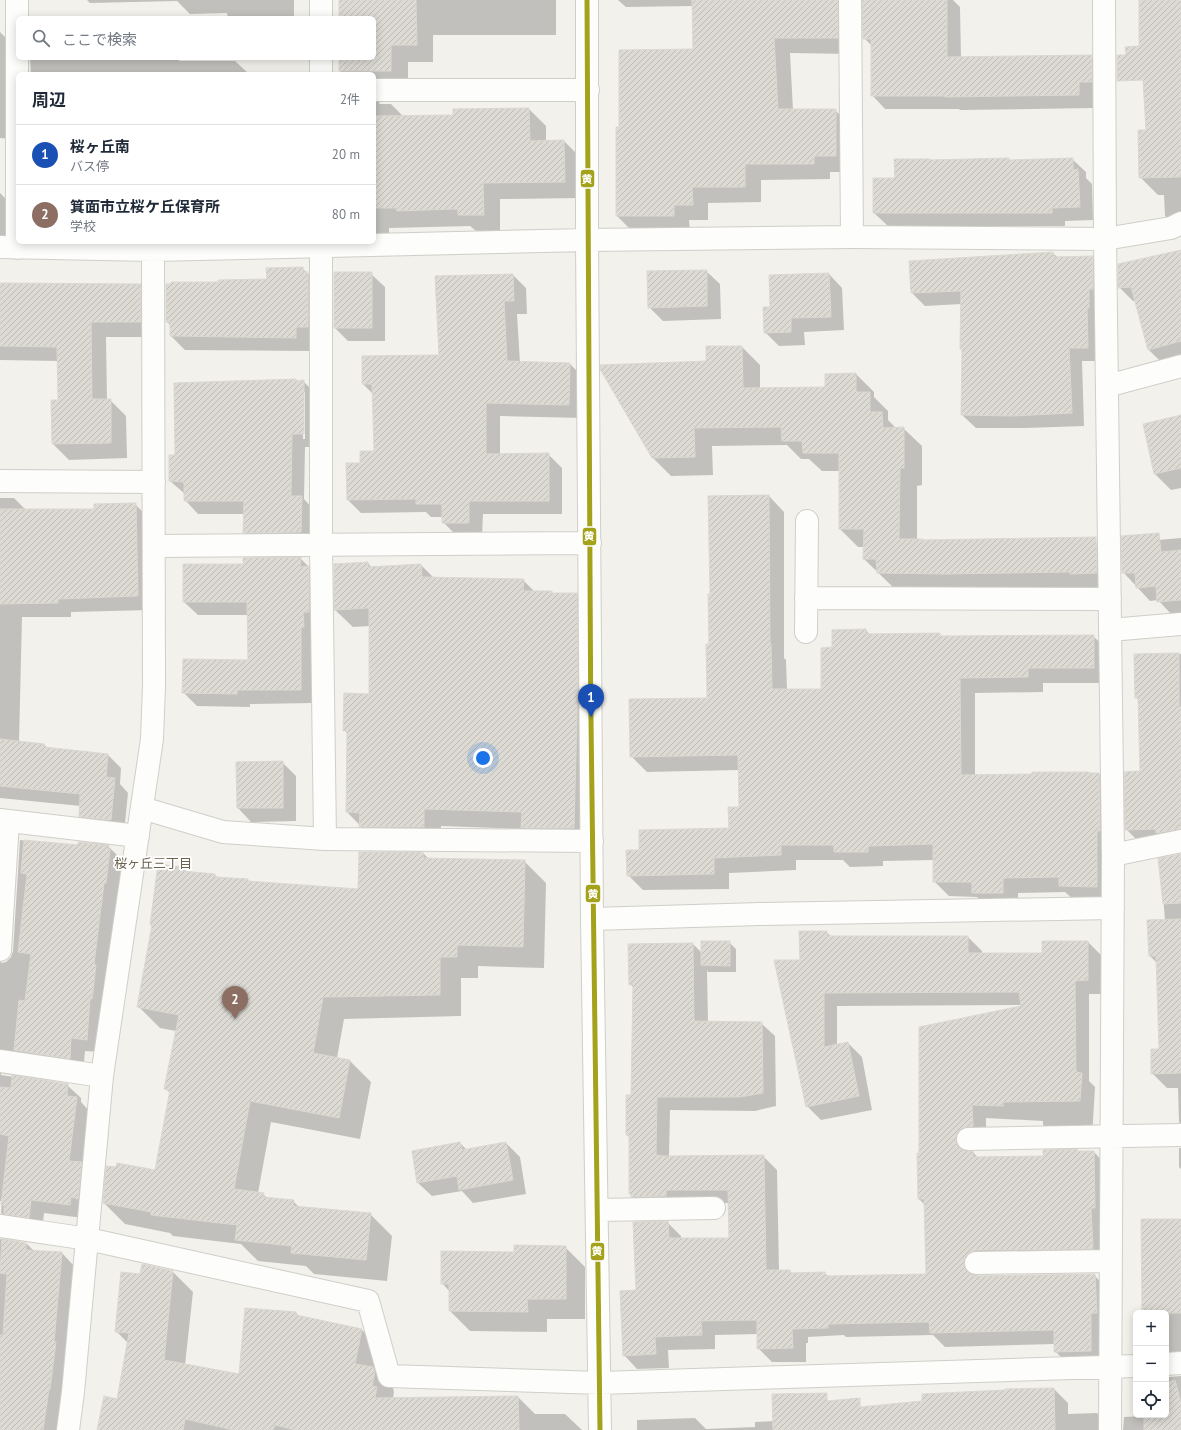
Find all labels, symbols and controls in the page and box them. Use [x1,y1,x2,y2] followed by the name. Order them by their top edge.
[16,16,376,60] search box
[30,27,52,49] icon: search
[62,30,137,49] text: ここで検索
[32,89,66,111] text: 周辺
[340,91,360,108] text: 2件
[70,137,130,156] text: 桜ヶ丘南
[41,146,49,163] text: 1
[332,146,360,163] text: 20 m
[70,158,109,175] text: バス停
[580,169,595,188] line badge: 黄
[582,172,593,186] text: 黄
[70,197,220,216] text: 箕面市立桜ケ丘保育所
[41,206,49,223] text: 2
[332,206,360,223] text: 80 m
[70,218,96,235] text: 学校
[582,527,597,546] line badge: 黄
[584,529,595,543] text: 黄
[578,684,604,717] pin: 1
[473,748,493,768] your location
[114,855,192,872] district label: 桜ヶ丘三丁目
[585,884,601,903] line badge: 黄
[588,887,599,901] text: 黄
[222,986,248,1019] pin: 2
[590,1242,605,1261] line badge: 黄
[592,1244,603,1258] text: 黄
[1133,1310,1169,1418] map controls
[1133,1310,1169,1346] button: +
[1133,1346,1169,1382] button: −
[1133,1382,1169,1418] button: locate

